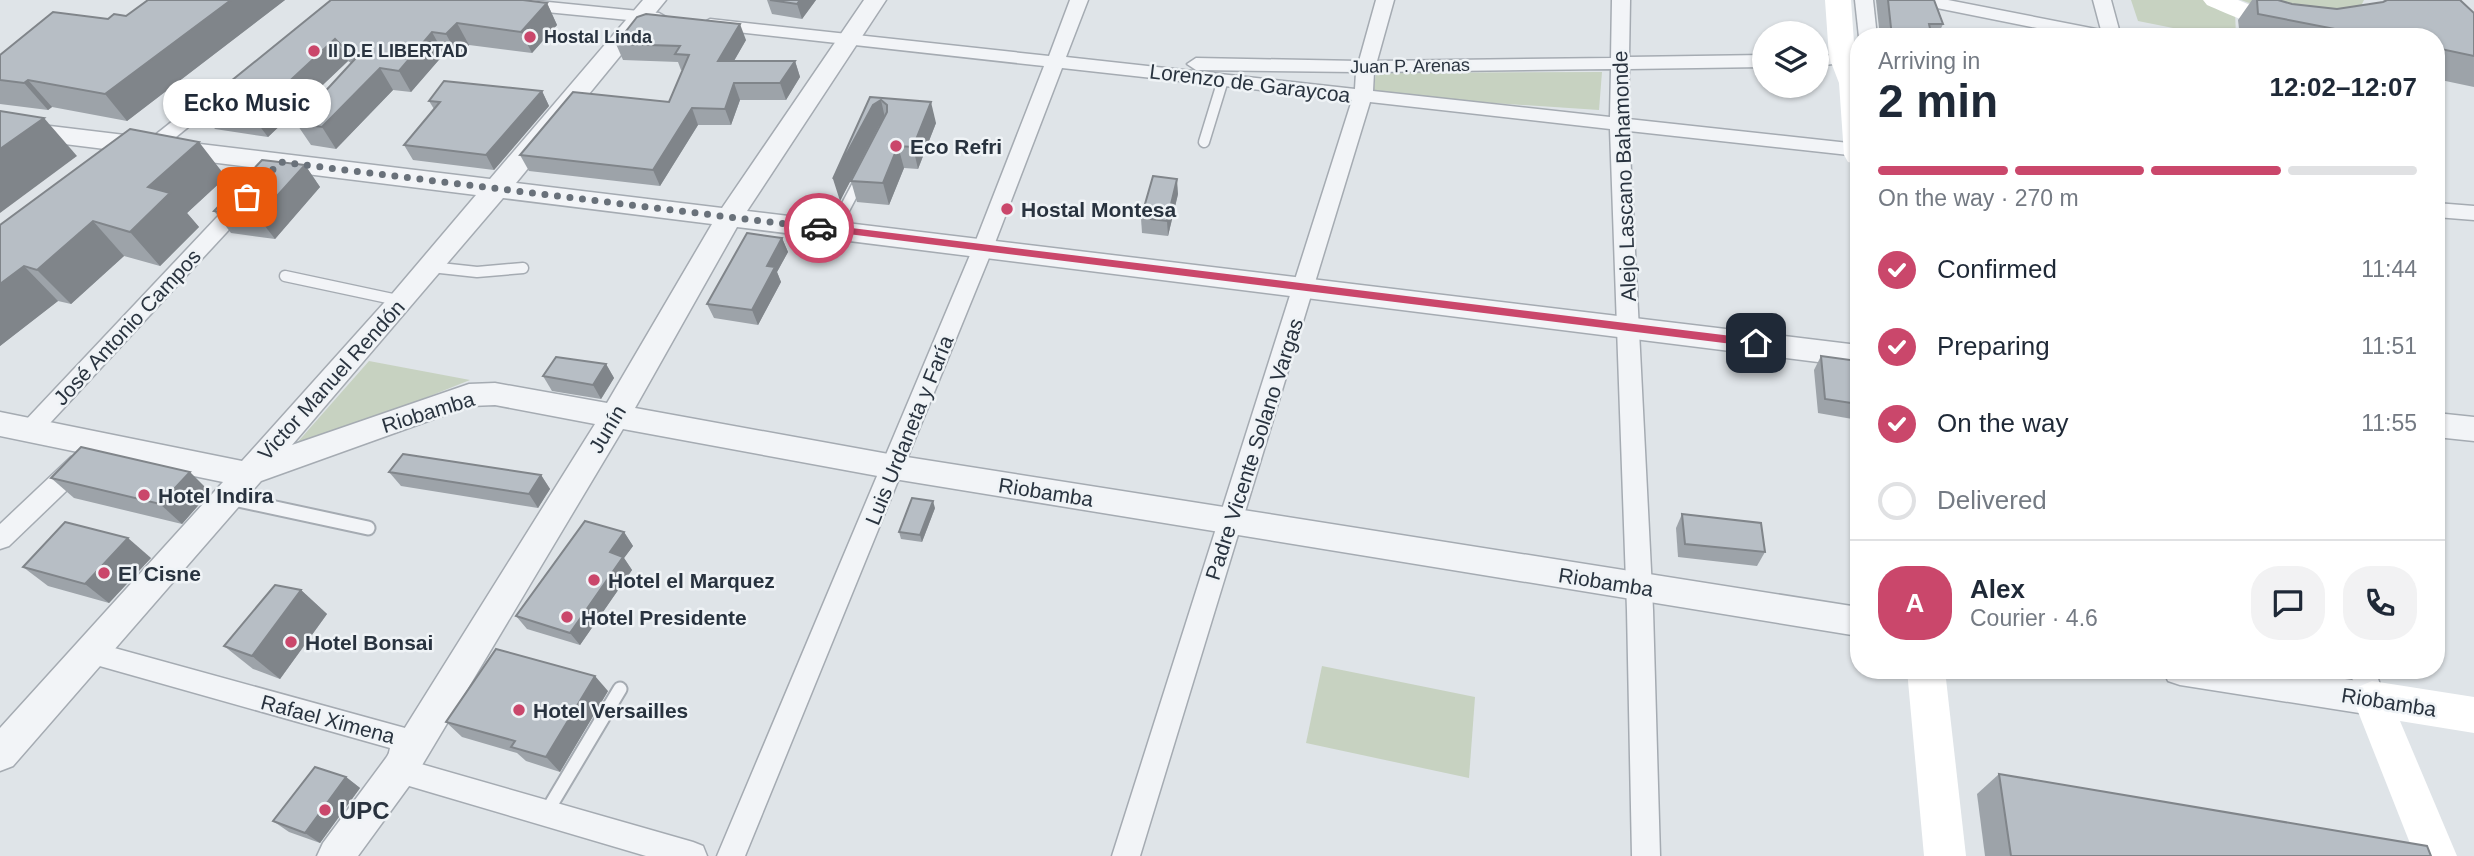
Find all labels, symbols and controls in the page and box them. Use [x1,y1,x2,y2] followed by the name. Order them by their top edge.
[1752,21,1829,98] map controls
[1752,21,1829,98] button: layers
[544,27,653,47] place label: Hostal Linda
[522,29,538,45] marker: Hostal Linda
[328,41,468,61] place label: II D.E LIBERTAD
[306,43,322,59] marker: II D.E LIBERTAD
[1878,48,1980,74] text: Arriving in
[1608,50,1640,302] street label: Alejo Lascano Bahamonde
[1350,55,1470,77] street label: Juan P. Arenas
[1148,59,1352,107] street label: Lorenzo de Garaycoa
[2270,72,2417,102] text: 12:02–12:07
[1878,75,1998,127] text: 2 min
[163,78,331,127] callout: Ecko Music
[184,90,310,116] text: Ecko Music
[910,135,1002,158] place label: Eco Refri
[888,138,904,154] marker: Eco Refri
[217,167,277,227] pin
[228,178,266,216] icon: bag
[1878,185,2079,211] text: On the way · 270 m
[784,193,854,263] courier
[1021,198,1177,221] place label: Hostal Montesa
[999,201,1015,217] marker: Hostal Montesa
[800,209,838,247] icon: car
[49,244,205,410] street label: José Antonio Campos
[1878,251,1916,289] icon: check
[1937,254,2057,284] text: Confirmed
[2361,256,2417,282] text: 11:44
[253,295,409,465] street label: Victor Manuel Rendón
[1726,313,1786,373] pin
[1201,315,1307,583] street label: Padre Vicente Solano Vargas
[1737,324,1775,362] icon: home
[1878,328,1916,366] icon: check
[1937,331,2050,361] text: Preparing
[861,332,958,528] street label: Luis Urdaneta y Faría
[2361,333,2417,359] text: 11:51
[379,387,477,437] street label: Riobamba
[584,401,630,457] street label: Junín
[1878,405,1916,443] icon: check
[1937,408,2069,438] text: On the way
[2361,410,2417,436] text: 11:55
[997,473,1095,511] street label: Riobamba
[158,484,274,507] place label: Hotel Indira
[1937,485,2047,515] text: Delivered
[136,487,152,503] marker: Hotel Indira
[118,562,201,585] place label: El Cisne
[1557,563,1655,601] street label: Riobamba
[96,565,112,581] marker: El Cisne
[2251,566,2325,640] button: chat
[2343,566,2417,640] button: phone
[608,569,775,592] place label: Hotel el Marquez
[586,572,602,588] marker: Hotel el Marquez
[1970,574,2025,604] text: Alex
[1906,588,1924,618] text: A
[1970,605,2098,631] text: Courier · 4.6
[581,606,747,629] place label: Hotel Presidente
[559,609,575,625] marker: Hotel Presidente
[305,631,433,654] place label: Hotel Bonsai
[283,634,299,650] marker: Hotel Bonsai
[2340,683,2438,721] street label: Riobamba
[258,690,398,748] street label: Rafael Ximena
[533,699,688,722] place label: Hotel Versailles
[511,702,527,718] marker: Hotel Versailles
[339,797,390,824] place label: UPC
[317,802,333,818] marker: UPC

